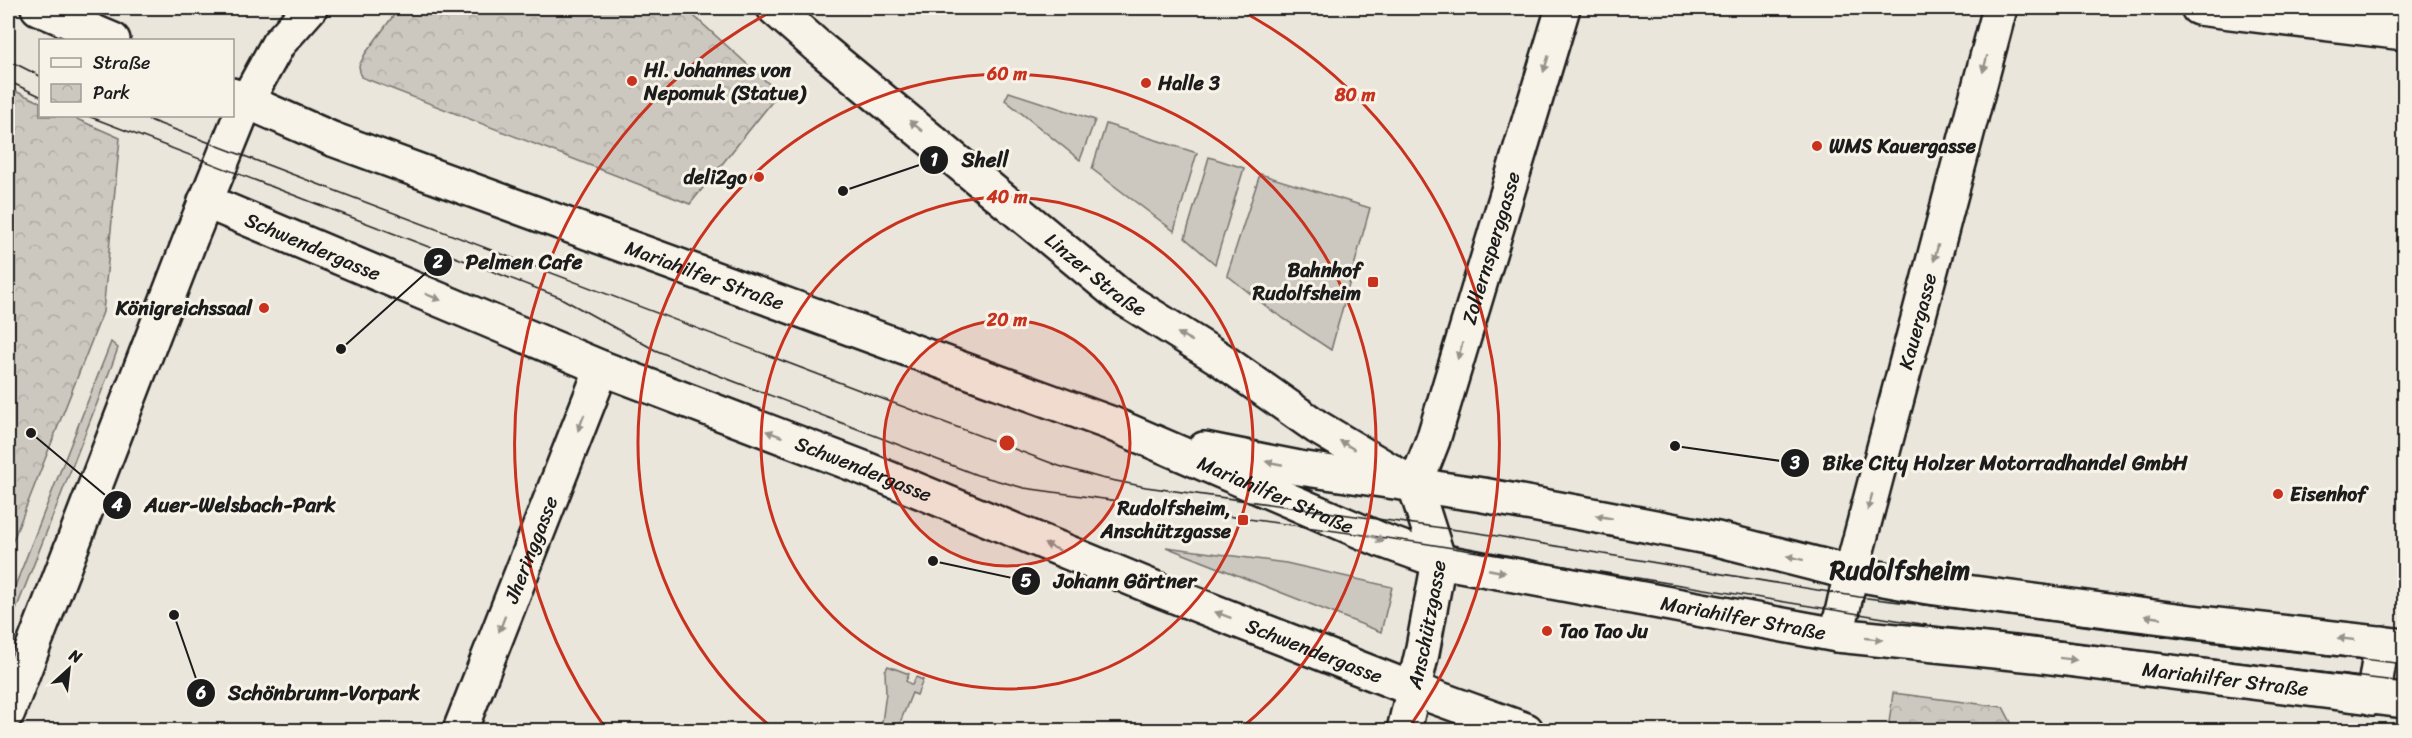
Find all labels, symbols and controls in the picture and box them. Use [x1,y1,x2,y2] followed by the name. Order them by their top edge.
[39,39,234,117] legend
[93,47,150,79] text: Straße
[643,53,807,111] place label: Hl. Johannes von Nepomuk (Statue)
[1541,55,1550,73] one-way arrow
[1980,55,1989,73] one-way arrow
[986,58,1027,90] text: 60 m
[1157,66,1220,101] place label: Halle 3
[625,74,639,88] marker: Hl. Johannes von Nepomuk (Statue)
[1139,76,1153,90] marker: Halle 3
[93,77,130,109] text: Park
[1334,79,1376,111] text: 80 m
[909,120,924,133] one-way arrow
[1829,129,1977,164] place label: WMS Kauergasse
[1810,139,1824,153] marker: WMS Kauergasse
[919,140,1020,179] callout: Shell
[961,141,1009,179] text: Shell
[930,144,938,176] text: 1
[683,160,747,195] place label: deli2go
[1452,167,1531,329] street label: Zollernsperggasse
[752,170,766,184] marker: deli2go
[985,181,1028,213] text: 40 m
[239,203,386,291] street label: Schwendergasse
[1037,223,1154,327] street label: Linzer Straße
[620,230,789,321] street label: Mariahilfer Straße
[423,242,594,281] callout: Pelmen Cafe
[465,243,583,281] text: Pelmen Cafe
[1930,244,1940,262] one-way arrow
[432,246,444,278] text: 2
[1252,253,1364,311] place label: Bahnhof Rudolfsheim
[1888,269,1947,373] street label: Kauergasse
[1366,275,1380,289] marker: Bahnhof Rudolfsheim
[115,291,253,326] place label: Königreichssaal
[425,292,443,302] one-way arrow
[257,301,271,315] marker: Königreichssaal
[986,304,1027,336] text: 20 m
[1176,332,1193,342] one-way arrow
[1455,342,1464,360] one-way arrow
[576,414,586,432] one-way arrow
[790,426,937,512] street label: Schwendergasse
[765,429,783,439] one-way arrow
[997,433,1017,453] centre of rings
[1338,440,1355,450] one-way arrow
[1780,444,2199,483] callout: Bike City Holzer Motorradhandel GmbH
[1822,444,2189,482] text: Bike City Holzer Motorradhandel GmbH
[1192,446,1359,544] street label: Mariahilfer Straße
[1789,447,1800,479] text: 3
[1265,458,1284,467] one-way arrow
[2290,477,2369,512] place label: Eisenhof
[102,485,348,524] callout: Auer-Welsbach-Park
[143,486,337,524] text: Auer-Welsbach-Park
[2271,487,2285,501] marker: Eisenhof
[110,489,123,521] text: 4
[494,491,568,609] street label: Jheringgasse
[1100,491,1232,549] place label: Rudolfsheim, Anschützgasse
[1865,493,1874,511] one-way arrow
[1595,512,1614,521] one-way arrow
[1236,513,1250,527] marker: Rudolfsheim, Anschützgasse
[1367,534,1385,543] one-way arrow
[1042,542,1060,552] one-way arrow
[1829,547,1970,593] district label: Rudolfsheim
[1786,552,1804,562] one-way arrow
[1397,557,1457,693] street label: Anschützgasse
[1011,561,1208,600] callout: Johann Gärtner
[1053,562,1199,600] text: Johann Gärtner
[1021,565,1032,597] text: 5
[1487,567,1506,576] one-way arrow
[1658,586,1829,651] street label: Mariahilfer Straße
[1240,608,1388,694] street label: Schwendergasse
[1214,610,1232,620] one-way arrow
[2143,612,2162,621] one-way arrow
[1559,614,1648,649] place label: Tao Tao Ju
[497,615,507,633] one-way arrow
[1540,624,1554,638] marker: Tao Tao Ju
[1865,634,1884,644] one-way arrow
[2337,635,2356,644] one-way arrow
[39,639,99,699] north arrow
[63,640,88,672] text: N
[2140,652,2311,707] street label: Mariahilfer Straße
[2059,655,2078,664] one-way arrow
[186,673,432,712] callout: Schönbrunn-Vorpark
[227,674,421,712] text: Schönbrunn-Vorpark
[195,677,206,709] text: 6

